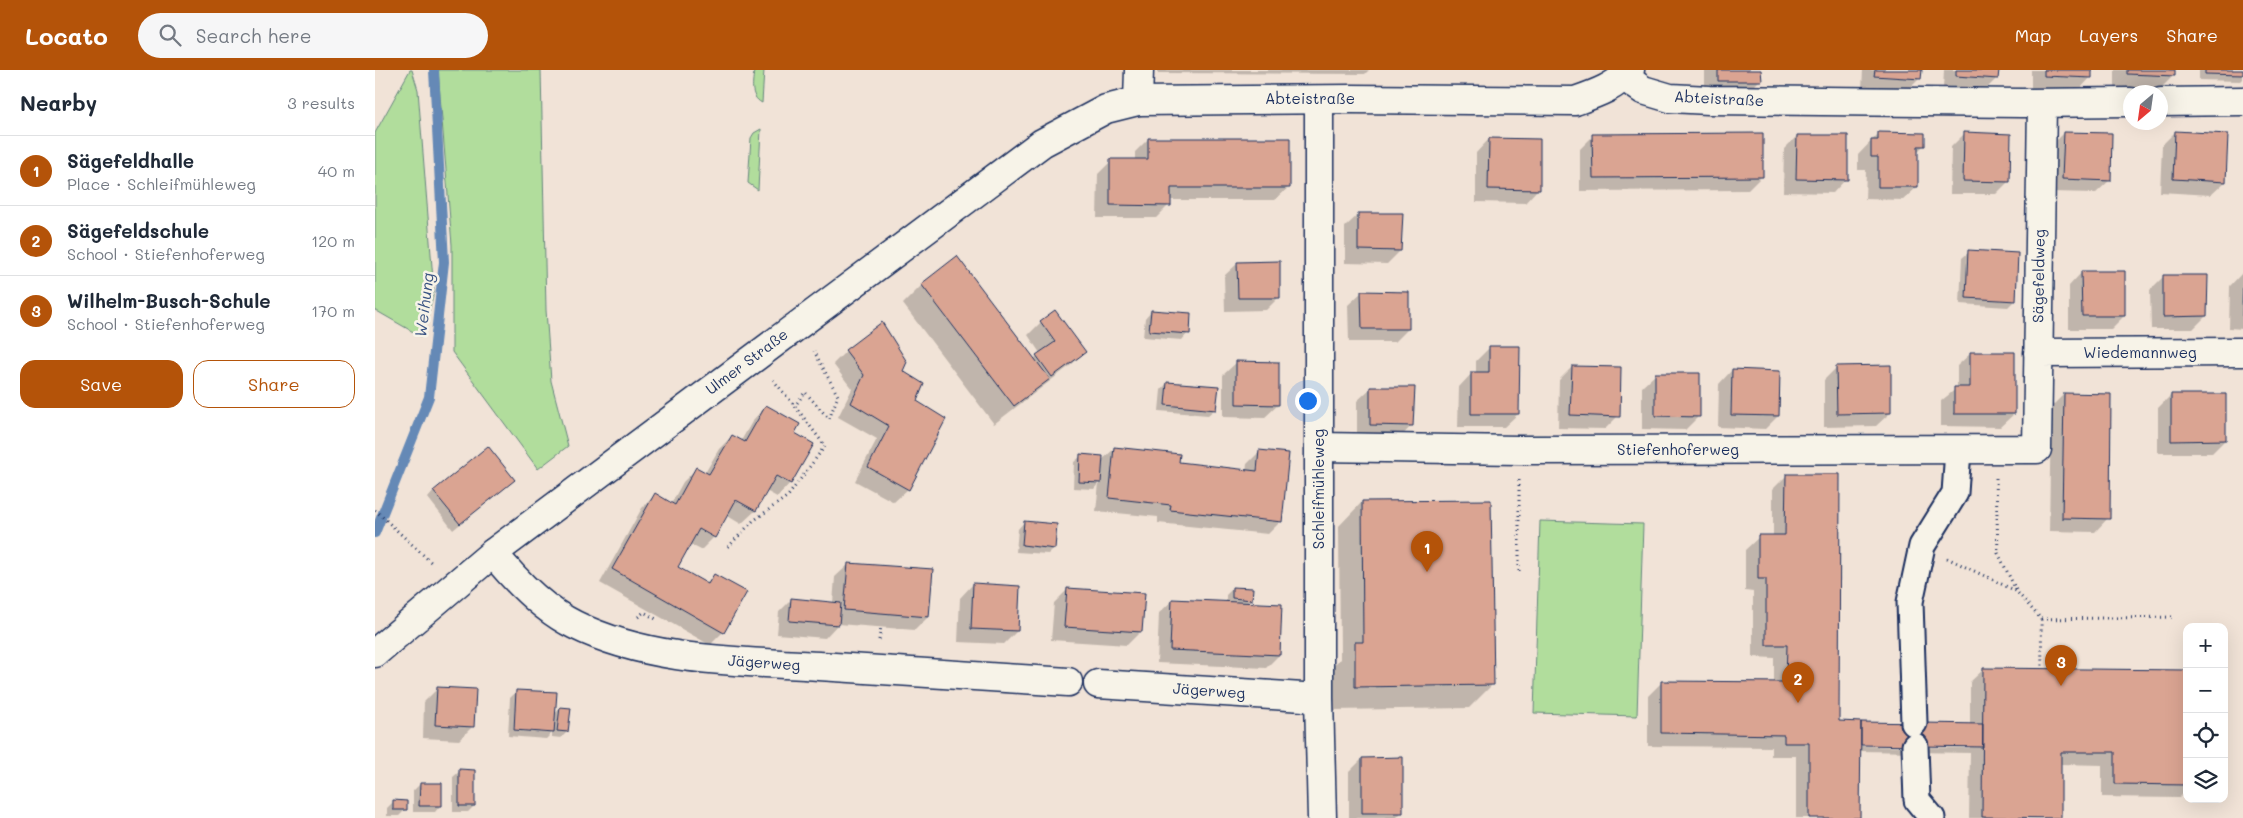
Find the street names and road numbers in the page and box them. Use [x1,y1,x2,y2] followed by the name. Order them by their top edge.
[1674,86,1765,110] street label: Abteistraße
[1265,88,1355,108] street label: Abteistraße
[2027,229,2049,323] street label: Sägefeldweg
[701,324,792,399] street label: Ulmer Straße
[2083,342,2197,362] street label: Wiedemannweg
[1308,428,1328,549] street label: Schleifmühleweg
[1617,439,1739,459] street label: Stiefenhoferweg
[727,649,801,675] street label: Jägerweg
[1172,677,1246,703] street label: Jägerweg

